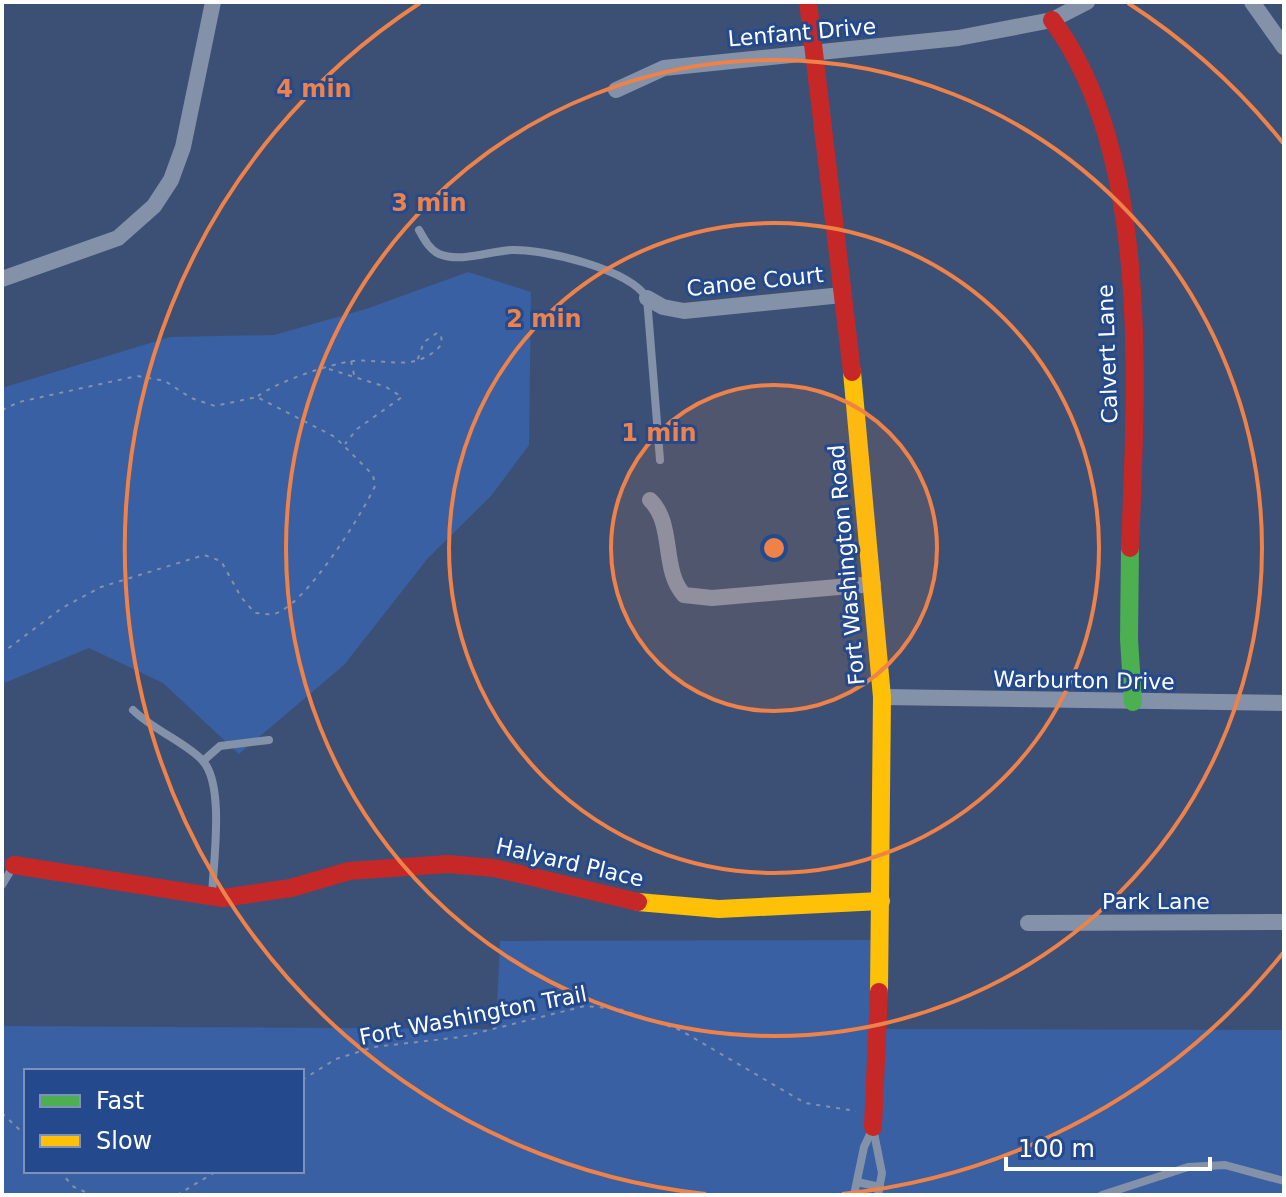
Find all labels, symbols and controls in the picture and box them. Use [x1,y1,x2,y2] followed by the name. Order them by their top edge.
[727,14,877,51] street label: Lenfant Drive
[276,75,352,103] text: 4 min
[391,189,467,217] text: 3 min
[686,262,825,301] street label: Canoe Court
[1093,284,1122,424] street label: Calvert Lane
[506,305,582,333] text: 2 min
[621,419,697,447] text: 1 min
[824,444,869,686] street label: Fort Washington Road
[760,534,788,562] centre of rings
[993,666,1175,695] street label: Warburton Drive
[494,833,646,892] street label: Halyard Place
[1102,889,1210,914] street label: Park Lane
[357,981,589,1050] street label: Fort Washington Trail
[24,1069,304,1173] legend
[96,1087,144,1115] text: Fast
[1006,1121,1210,1171] scale bar
[96,1127,152,1155] text: Slow
[1018,1135,1095,1163] text: 100 m

